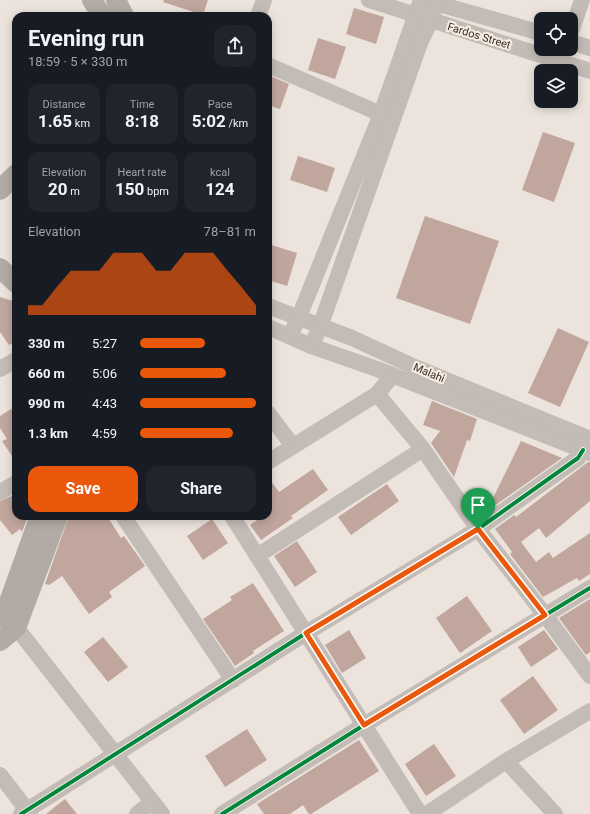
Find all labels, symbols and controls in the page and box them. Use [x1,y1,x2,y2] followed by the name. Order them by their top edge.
[534,12,578,108] map controls
[534,12,578,56] button: locate
[446,20,513,52] street label: Fardos Street
[214,25,256,67] button: share
[28,26,144,51] text: Evening run
[28,54,127,69] text: 18:59 · 5 × 330 m
[534,64,578,108] button: layers
[43,98,85,111] text: Distance
[130,98,154,111] text: Time
[208,98,232,111] text: Pace
[38,111,72,131] text: 1.65
[125,111,159,131] text: 8:18
[192,111,226,131] text: 5:02
[72,117,90,130] text: km
[226,117,248,130] text: /km
[42,166,86,179] text: Elevation
[118,166,166,179] text: Heart rate
[210,166,230,179] text: kcal
[48,179,68,199] text: 20
[115,179,144,199] text: 150
[205,179,235,199] text: 124
[68,185,80,198] text: m
[144,185,169,198] text: bpm
[28,224,81,239] text: Elevation
[204,224,256,239] text: 78–81 m
[28,336,65,351] text: 330 m
[92,336,117,351] text: 5:27
[411,361,447,385] street label: Malahi
[28,366,65,381] text: 660 m
[92,366,117,381] text: 5:06
[28,396,65,411] text: 990 m
[92,396,117,411] text: 4:43
[28,426,68,441] text: 1.3 km
[92,426,117,441] text: 4:59
[28,466,138,512] button: Save
[146,466,256,512] button: Share
[461,488,495,529] pin
[467,494,489,516] icon: arrive

